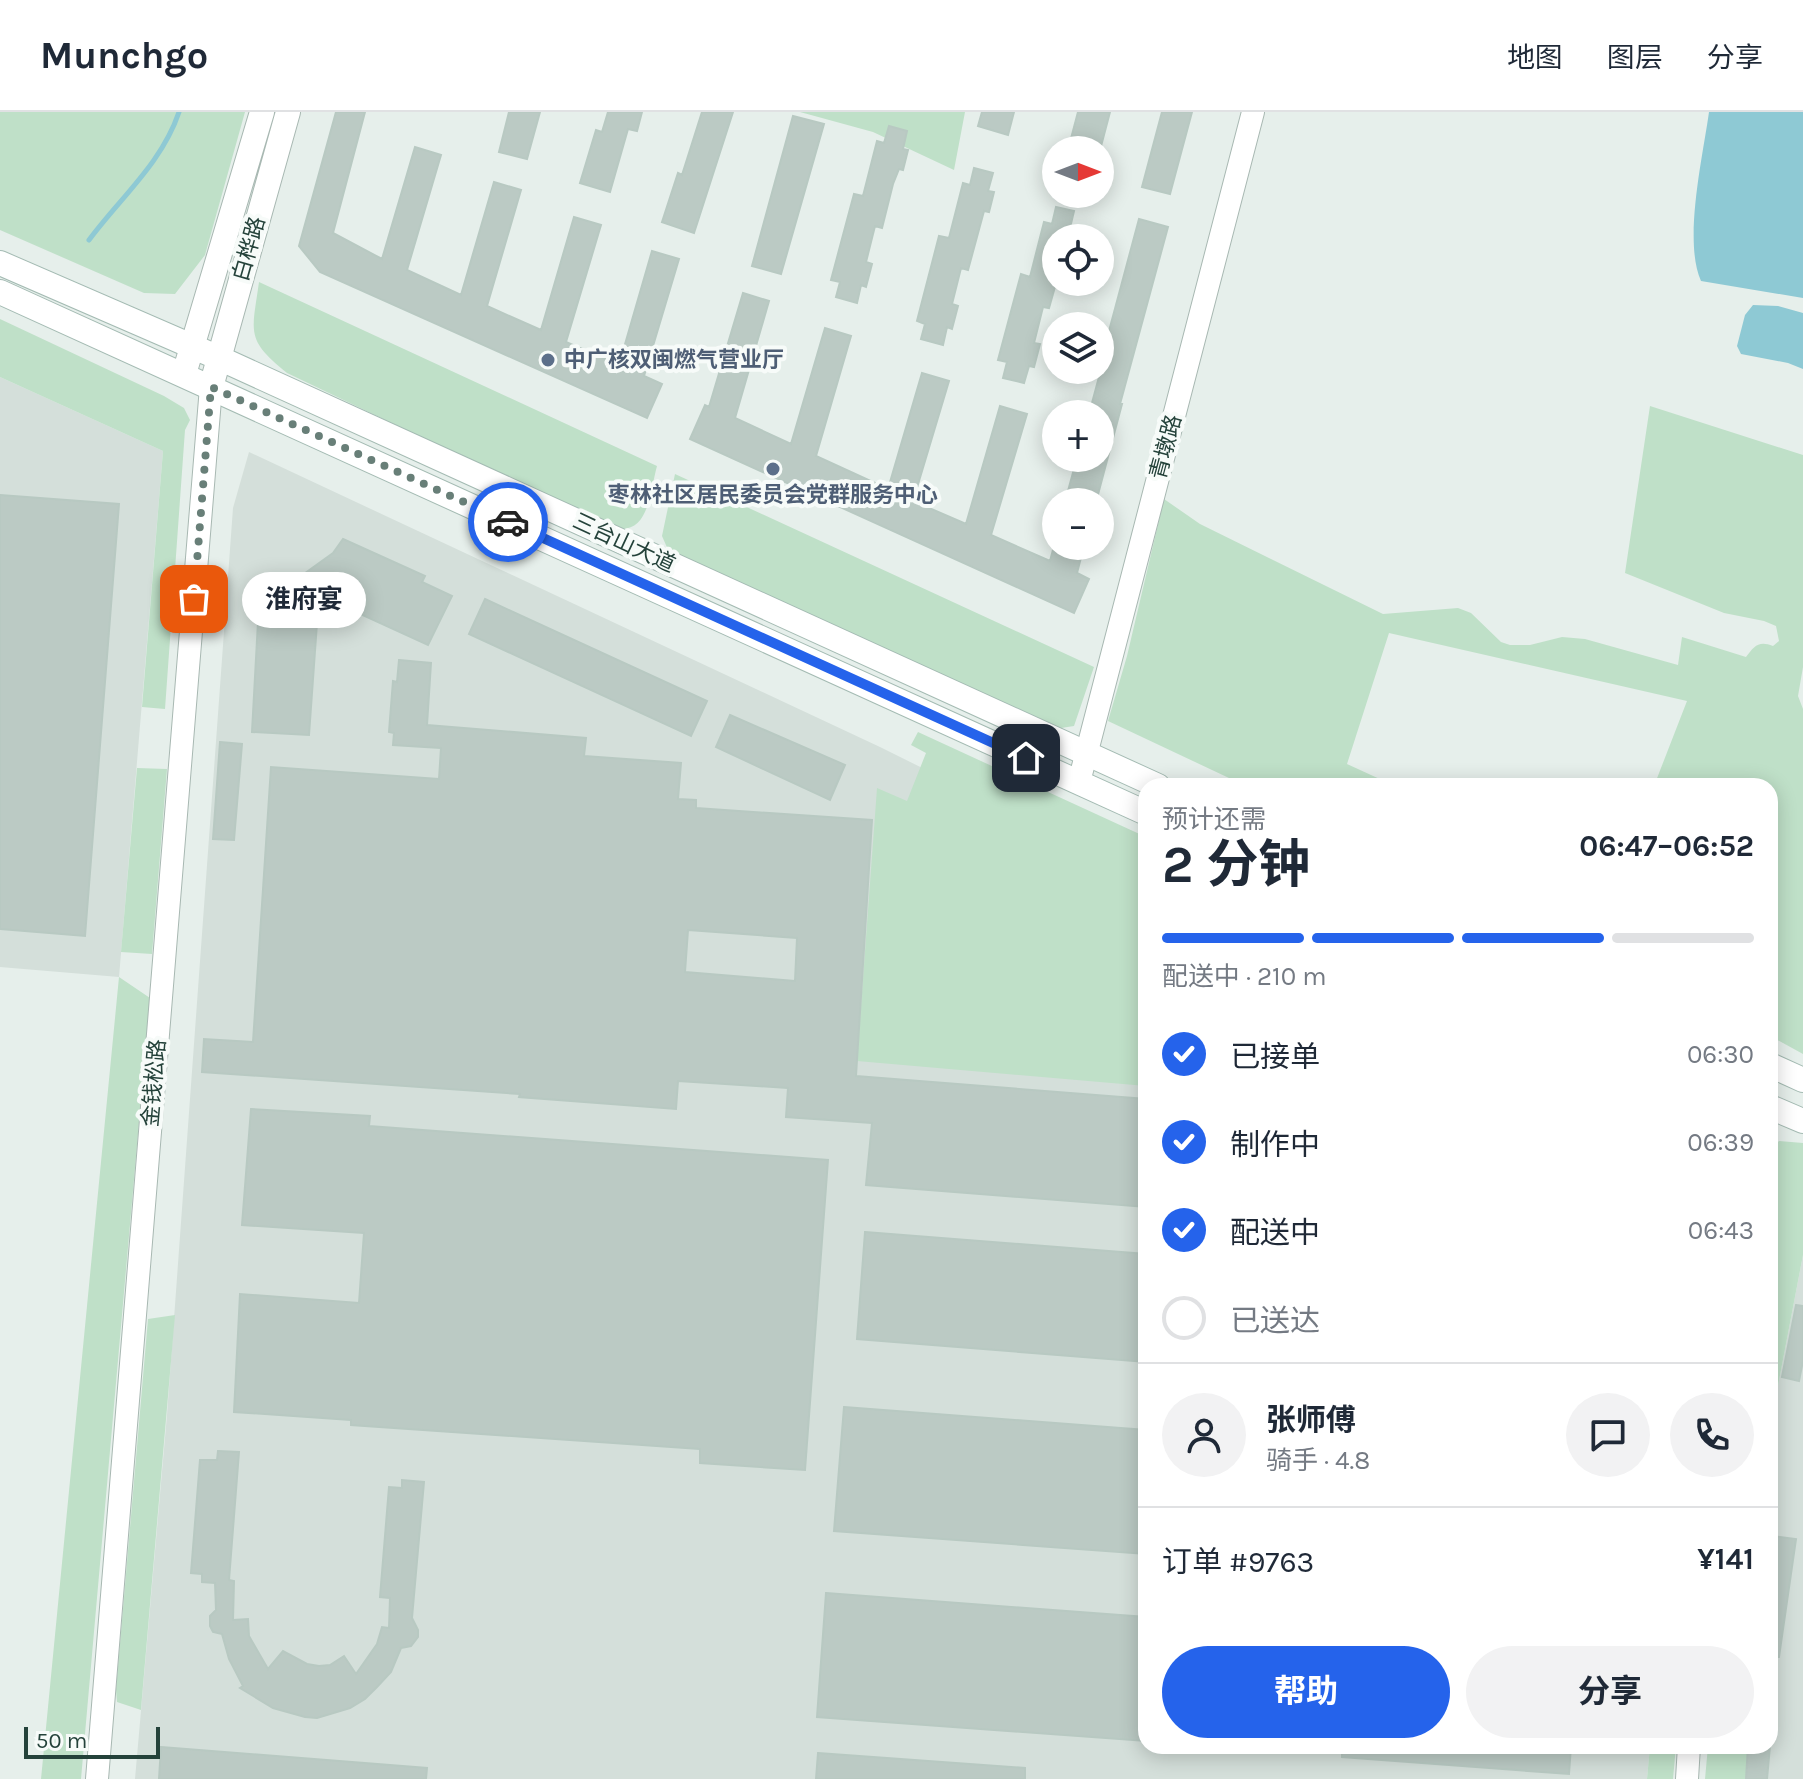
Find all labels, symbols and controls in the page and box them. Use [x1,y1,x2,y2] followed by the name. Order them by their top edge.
[40,33,208,78] text: Munchgo
[1507,41,1563,74] text: 地图
[1607,41,1663,74] text: 图层
[1707,41,1763,74] text: 分享
[1042,136,1114,208] north arrow
[1042,136,1114,560] map controls
[227,214,271,284] street label: 白桦路
[1042,224,1114,296] button: locate
[1042,312,1114,384] button: layers
[564,347,784,373] place label: 中广核双闽燃气营业厅
[539,351,557,369] marker: 中广核双闽燃气营业厅
[1042,400,1114,472] button: +
[1145,412,1187,482] street label: 青墩路
[764,460,782,478] marker: 枣林社区居民委员会党群服务中心
[468,482,548,562] courier
[608,482,938,508] place label: 枣林社区居民委员会党群服务中心
[1042,488,1114,560] button: −
[486,500,530,544] icon: car
[569,508,679,578] street label: 三台山大道
[160,565,228,633] pin
[242,571,366,627] callout: 淮府宴
[172,577,216,621] icon: bag
[265,584,343,615] text: 淮府宴
[992,724,1060,792] pin
[1004,736,1048,780] icon: home
[1162,804,1266,835] text: 预计还需
[1579,828,1754,864] text: 06:47–06:52
[1162,834,1311,895] text: 2 分钟
[1162,961,1327,992] text: 配送中 · 210 m
[1162,1032,1206,1076] icon: check
[137,1038,171,1128] street label: 金钱松路
[1230,1039,1320,1075] text: 已接单
[1687,1039,1754,1070] text: 06:30
[1162,1120,1206,1164] icon: check
[1230,1127,1320,1163] text: 制作中
[1687,1127,1754,1158] text: 06:39
[1162,1208,1206,1252] icon: check
[1230,1215,1320,1251] text: 配送中
[1688,1215,1754,1246] text: 06:43
[1230,1303,1320,1339] text: 已送达
[1162,1393,1246,1477] button: person
[1566,1393,1650,1477] button: chat
[1670,1393,1754,1477] button: phone
[1266,1402,1356,1438] text: 张师傅
[1266,1445,1370,1476] text: 骑手 · 4.8
[1697,1541,1754,1577] text: ¥141
[1162,1544,1314,1580] text: 订单 #9763
[1162,1646,1450,1738] button: 帮助
[1466,1646,1754,1738] button: 分享
[24,1723,160,1759] scale bar
[36,1728,87,1754] text: 50 m

